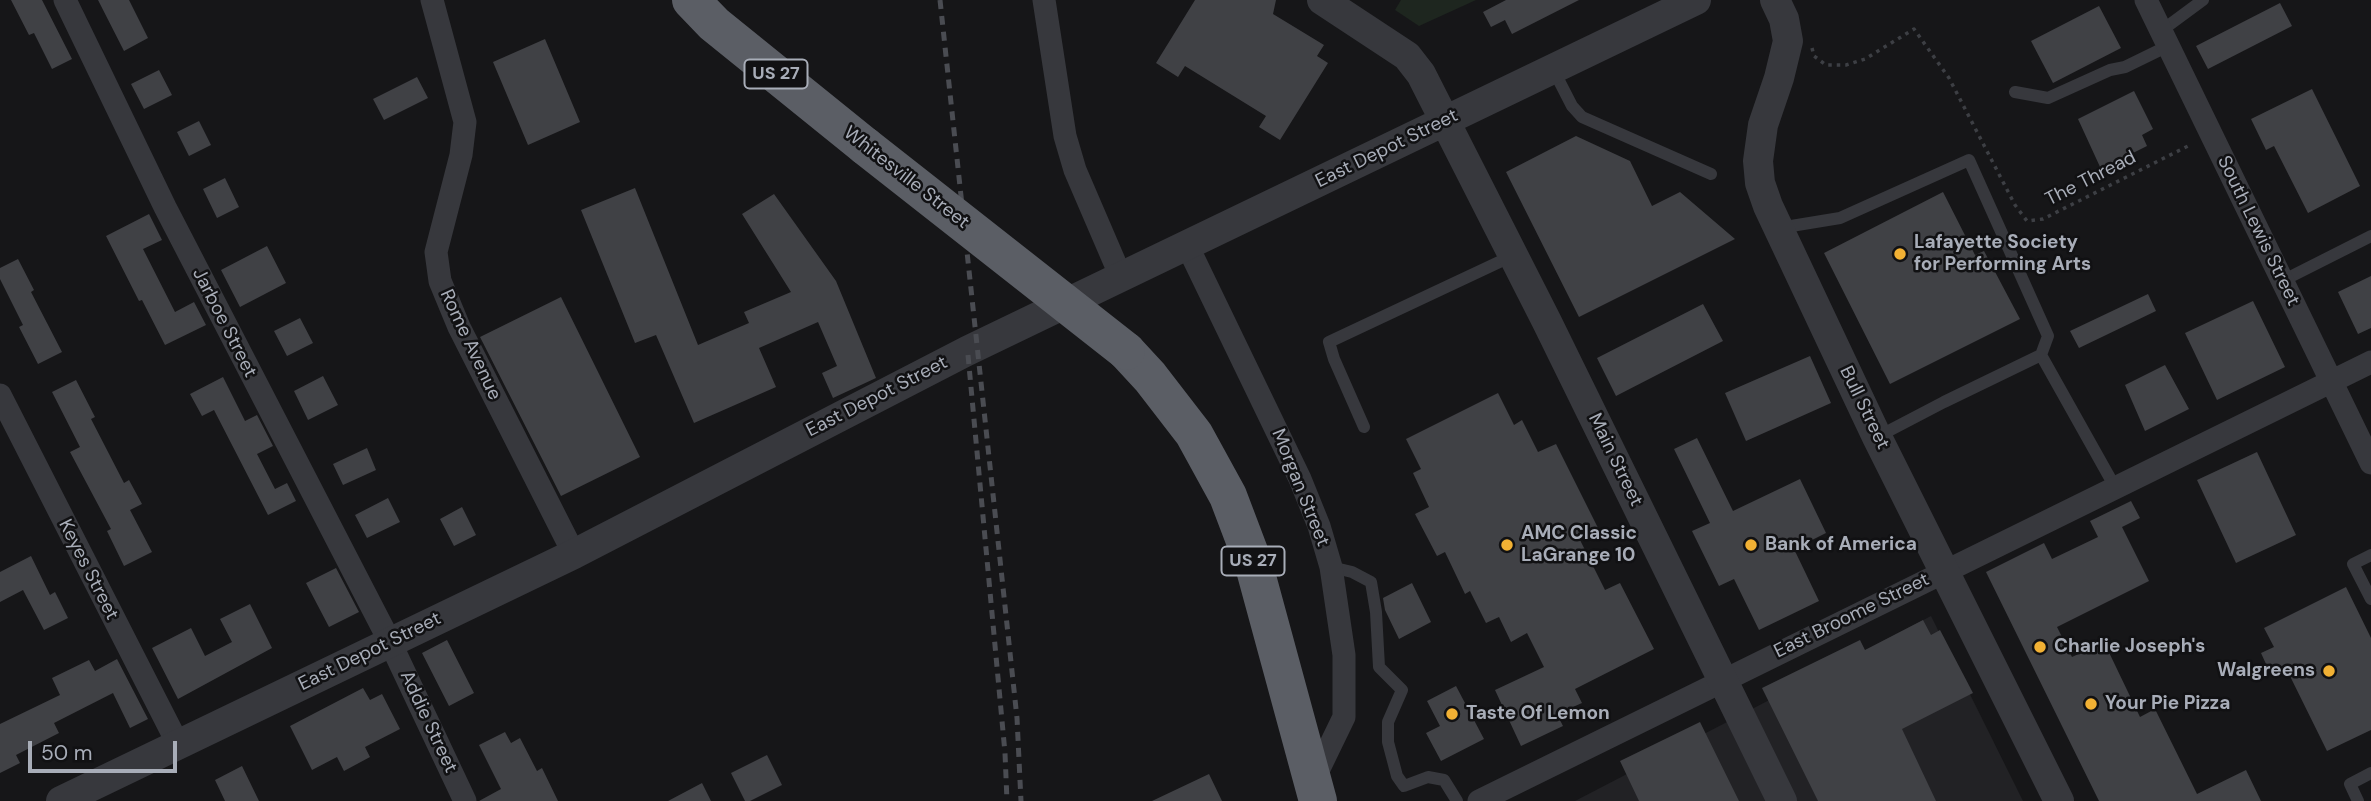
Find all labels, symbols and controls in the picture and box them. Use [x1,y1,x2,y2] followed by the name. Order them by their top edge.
[744,60,808,88] road number: US 27
[1312,105,1462,193] street label: East Depot Street
[838,122,974,234] street label: Whitesville Street
[2042,146,2140,212] street label: The Thread
[2212,152,2304,310] street label: South Lewis Street
[1914,232,2091,276] place label: Lafayette Society for Performing Arts
[1892,246,1908,262] marker: Lafayette Society for Performing Arts
[187,264,261,382] street label: Jarboe Street
[434,286,506,404] street label: Rome Avenue
[802,352,952,442] street label: East Depot Street
[1834,363,1894,453] street label: Bull Street
[1583,410,1647,510] street label: Main Street
[1266,426,1334,550] street label: Morgan Street
[53,516,123,624] street label: Keyes Street
[1521,523,1637,567] place label: AMC Classic LaGrange 10
[1765,534,1917,556] place label: Bank of America
[1499,537,1515,553] marker: AMC Classic LaGrange 10
[1743,537,1759,553] marker: Bank of America
[1222,546,1284,576] road number: US 27
[1771,568,1933,664] street label: East Broome Street
[295,608,445,696] street label: East Depot Street
[2054,636,2205,658] place label: Charlie Joseph's
[2032,639,2048,655] marker: Charlie Joseph's
[2217,660,2315,682] place label: Walgreens
[2321,663,2337,679] marker: Walgreens
[394,667,462,777] street label: Addie Street
[2105,693,2230,715] place label: Your Pie Pizza
[2083,696,2099,712] marker: Your Pie Pizza
[1466,703,1610,725] place label: Taste Of Lemon
[1444,706,1460,722] marker: Taste Of Lemon
[32,728,180,772] scale bar
[41,739,92,767] text: 50 m

